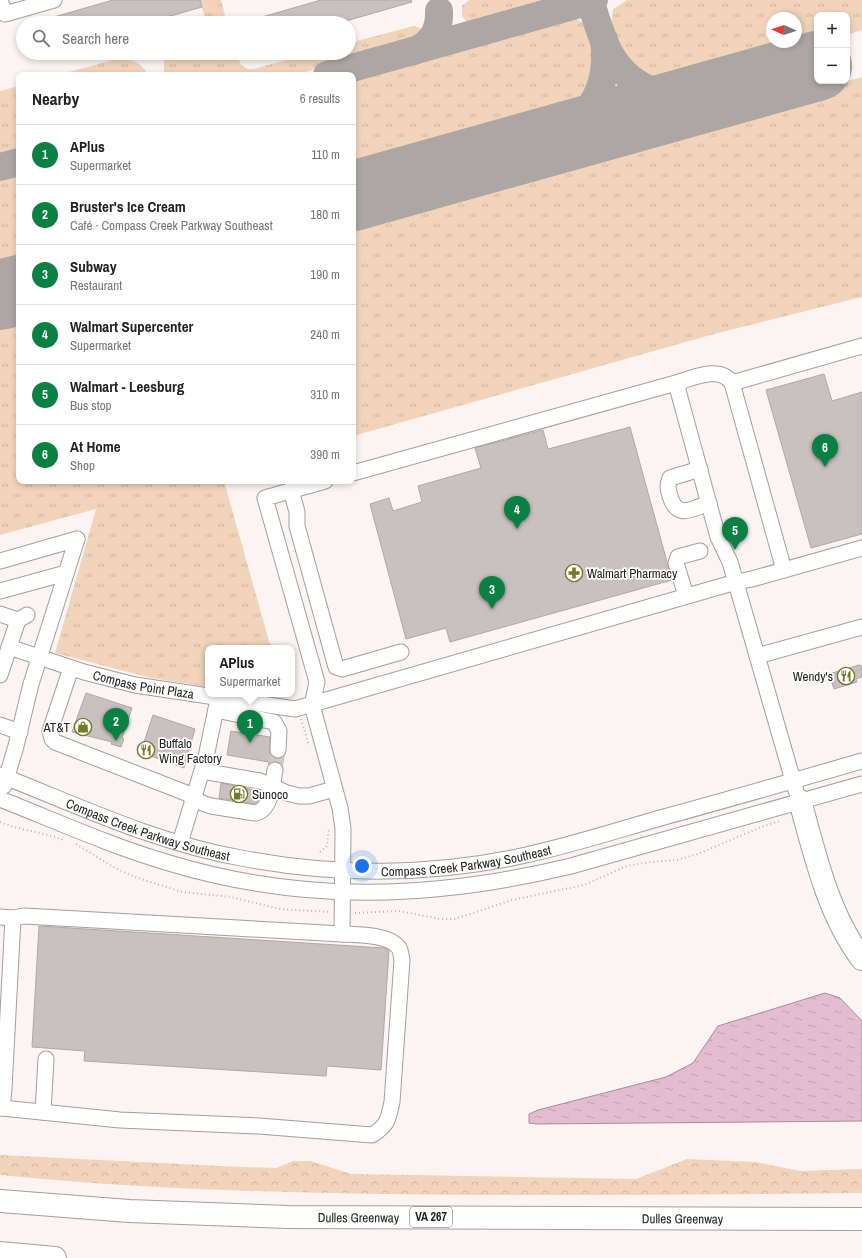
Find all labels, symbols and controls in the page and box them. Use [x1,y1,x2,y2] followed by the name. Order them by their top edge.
[766,12,802,48] north arrow
[814,12,850,84] map controls
[814,12,850,48] button: +
[16,16,356,60] search box
[30,27,52,49] icon: search
[62,28,129,49] text: Search here
[814,48,850,84] button: −
[32,87,79,110] text: Nearby
[300,90,340,107] text: 6 results
[70,136,105,157] text: APlus
[42,146,48,163] text: 1
[311,146,340,163] text: 110 m
[70,157,131,174] text: Supermarket
[70,196,186,217] text: Bruster's Ice Cream
[42,206,48,223] text: 2
[310,206,340,223] text: 180 m
[70,217,273,234] text: Café · Compass Creek Parkway Southeast
[70,256,117,277] text: Subway
[42,266,48,283] text: 3
[310,266,340,283] text: 190 m
[70,277,122,294] text: Restaurant
[70,316,193,337] text: Walmart Supercenter
[42,326,48,343] text: 4
[310,326,340,343] text: 240 m
[70,337,131,354] text: Supermarket
[70,376,184,397] text: Walmart - Leesburg
[42,386,48,403] text: 5
[310,386,340,403] text: 310 m
[70,397,111,414] text: Bus stop
[812,434,838,467] pin: 6
[70,436,121,457] text: At Home
[42,446,48,463] text: 6
[310,446,340,463] text: 390 m
[70,457,95,474] text: Shop
[504,496,530,529] pin: 4
[722,517,748,550] pin: 5
[564,563,584,583] pharmacy icon: Walmart Pharmacy
[587,565,678,582] place label: Walmart Pharmacy
[479,576,505,609] pin: 3
[205,645,295,697] popup
[219,652,254,673] text: APlus
[91,666,195,702] street label: Compass Point Plaza
[836,666,856,686] restaurant icon: Wendy's
[793,668,833,685] place label: Wendy's
[219,673,281,690] text: Supermarket
[103,708,129,741] pin: 2
[237,710,263,743] pin: 1
[73,717,93,737] shop icon: AT&T
[43,719,70,736] place label: AT&T
[159,735,223,767] place label: Buffalo Wing Factory
[136,740,156,760] restaurant icon: Buffalo Wing Factory
[229,784,249,804] fuel station icon: Sunoco
[252,786,288,803] place label: Sunoco
[64,794,231,864] street label: Compass Creek Parkway Southeast
[381,841,553,880] street label: Compass Creek Parkway Southeast
[352,856,372,876] your location
[410,1207,452,1227] road number: VA 267
[318,1209,400,1226] street label: Dulles Greenway
[642,1210,724,1227] street label: Dulles Greenway

